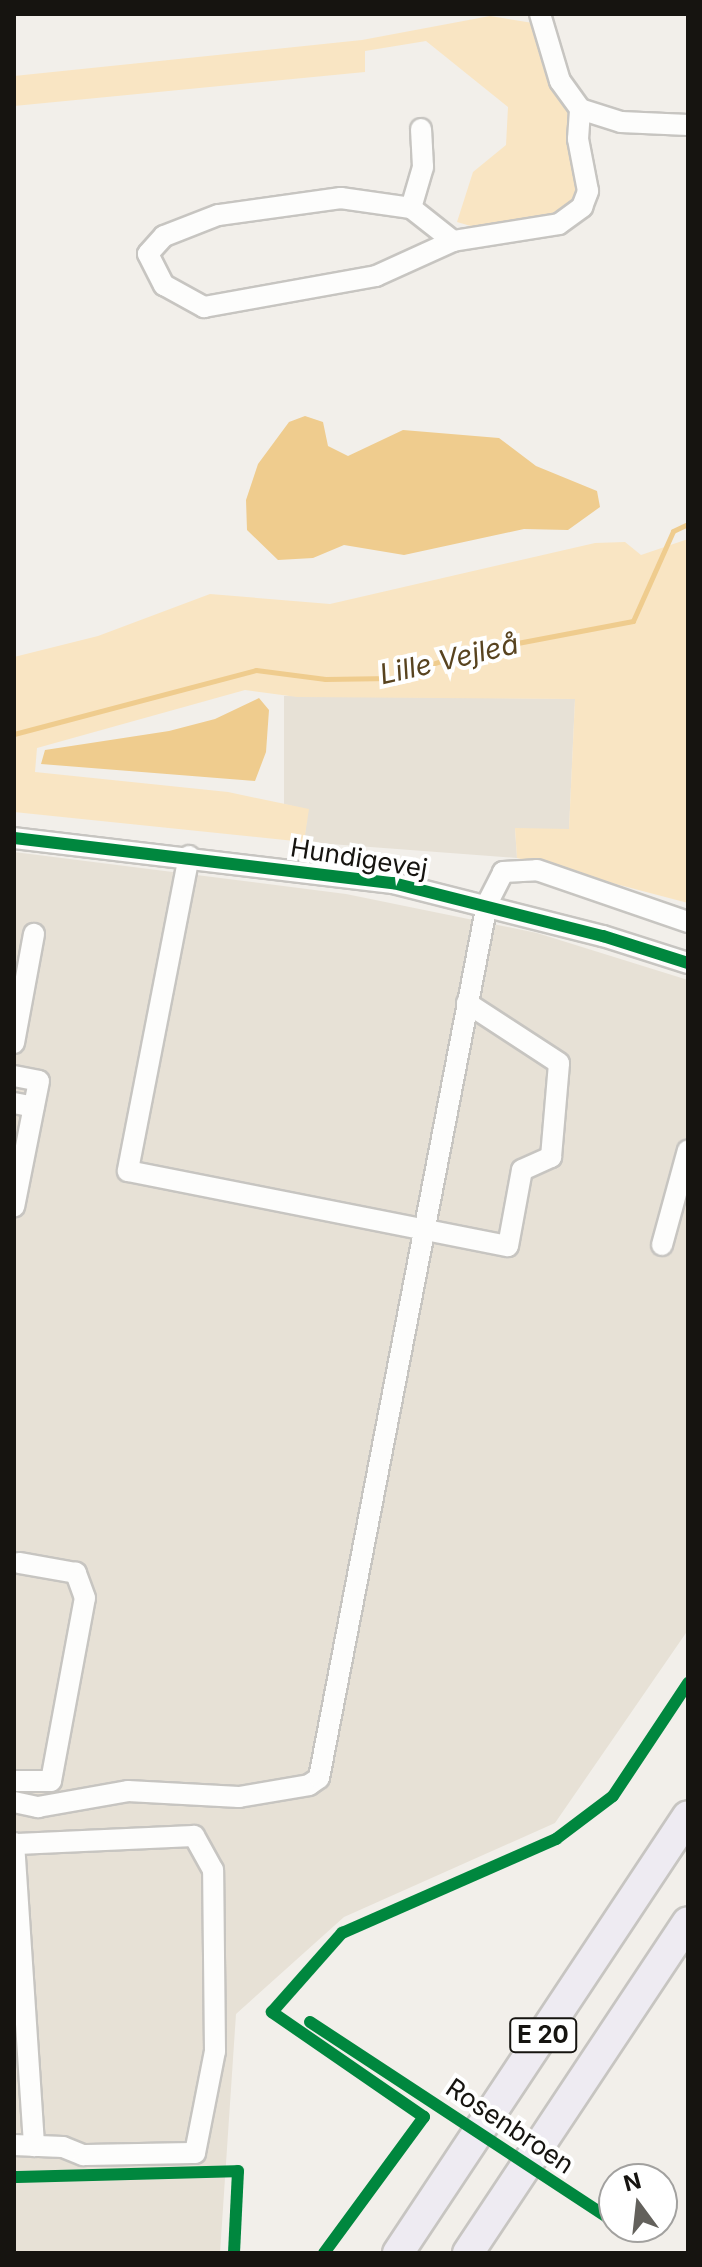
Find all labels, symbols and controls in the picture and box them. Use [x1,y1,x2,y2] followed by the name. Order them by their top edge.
[376,627,522,691] water label: Lille Vejleå
[288,832,430,884] street label: Hundigevej
[509,2015,577,2055] road number: E 20
[440,2072,580,2180] street label: Rosenbroen
[598,2163,678,2243] north arrow
[621,2167,644,2196] text: N

